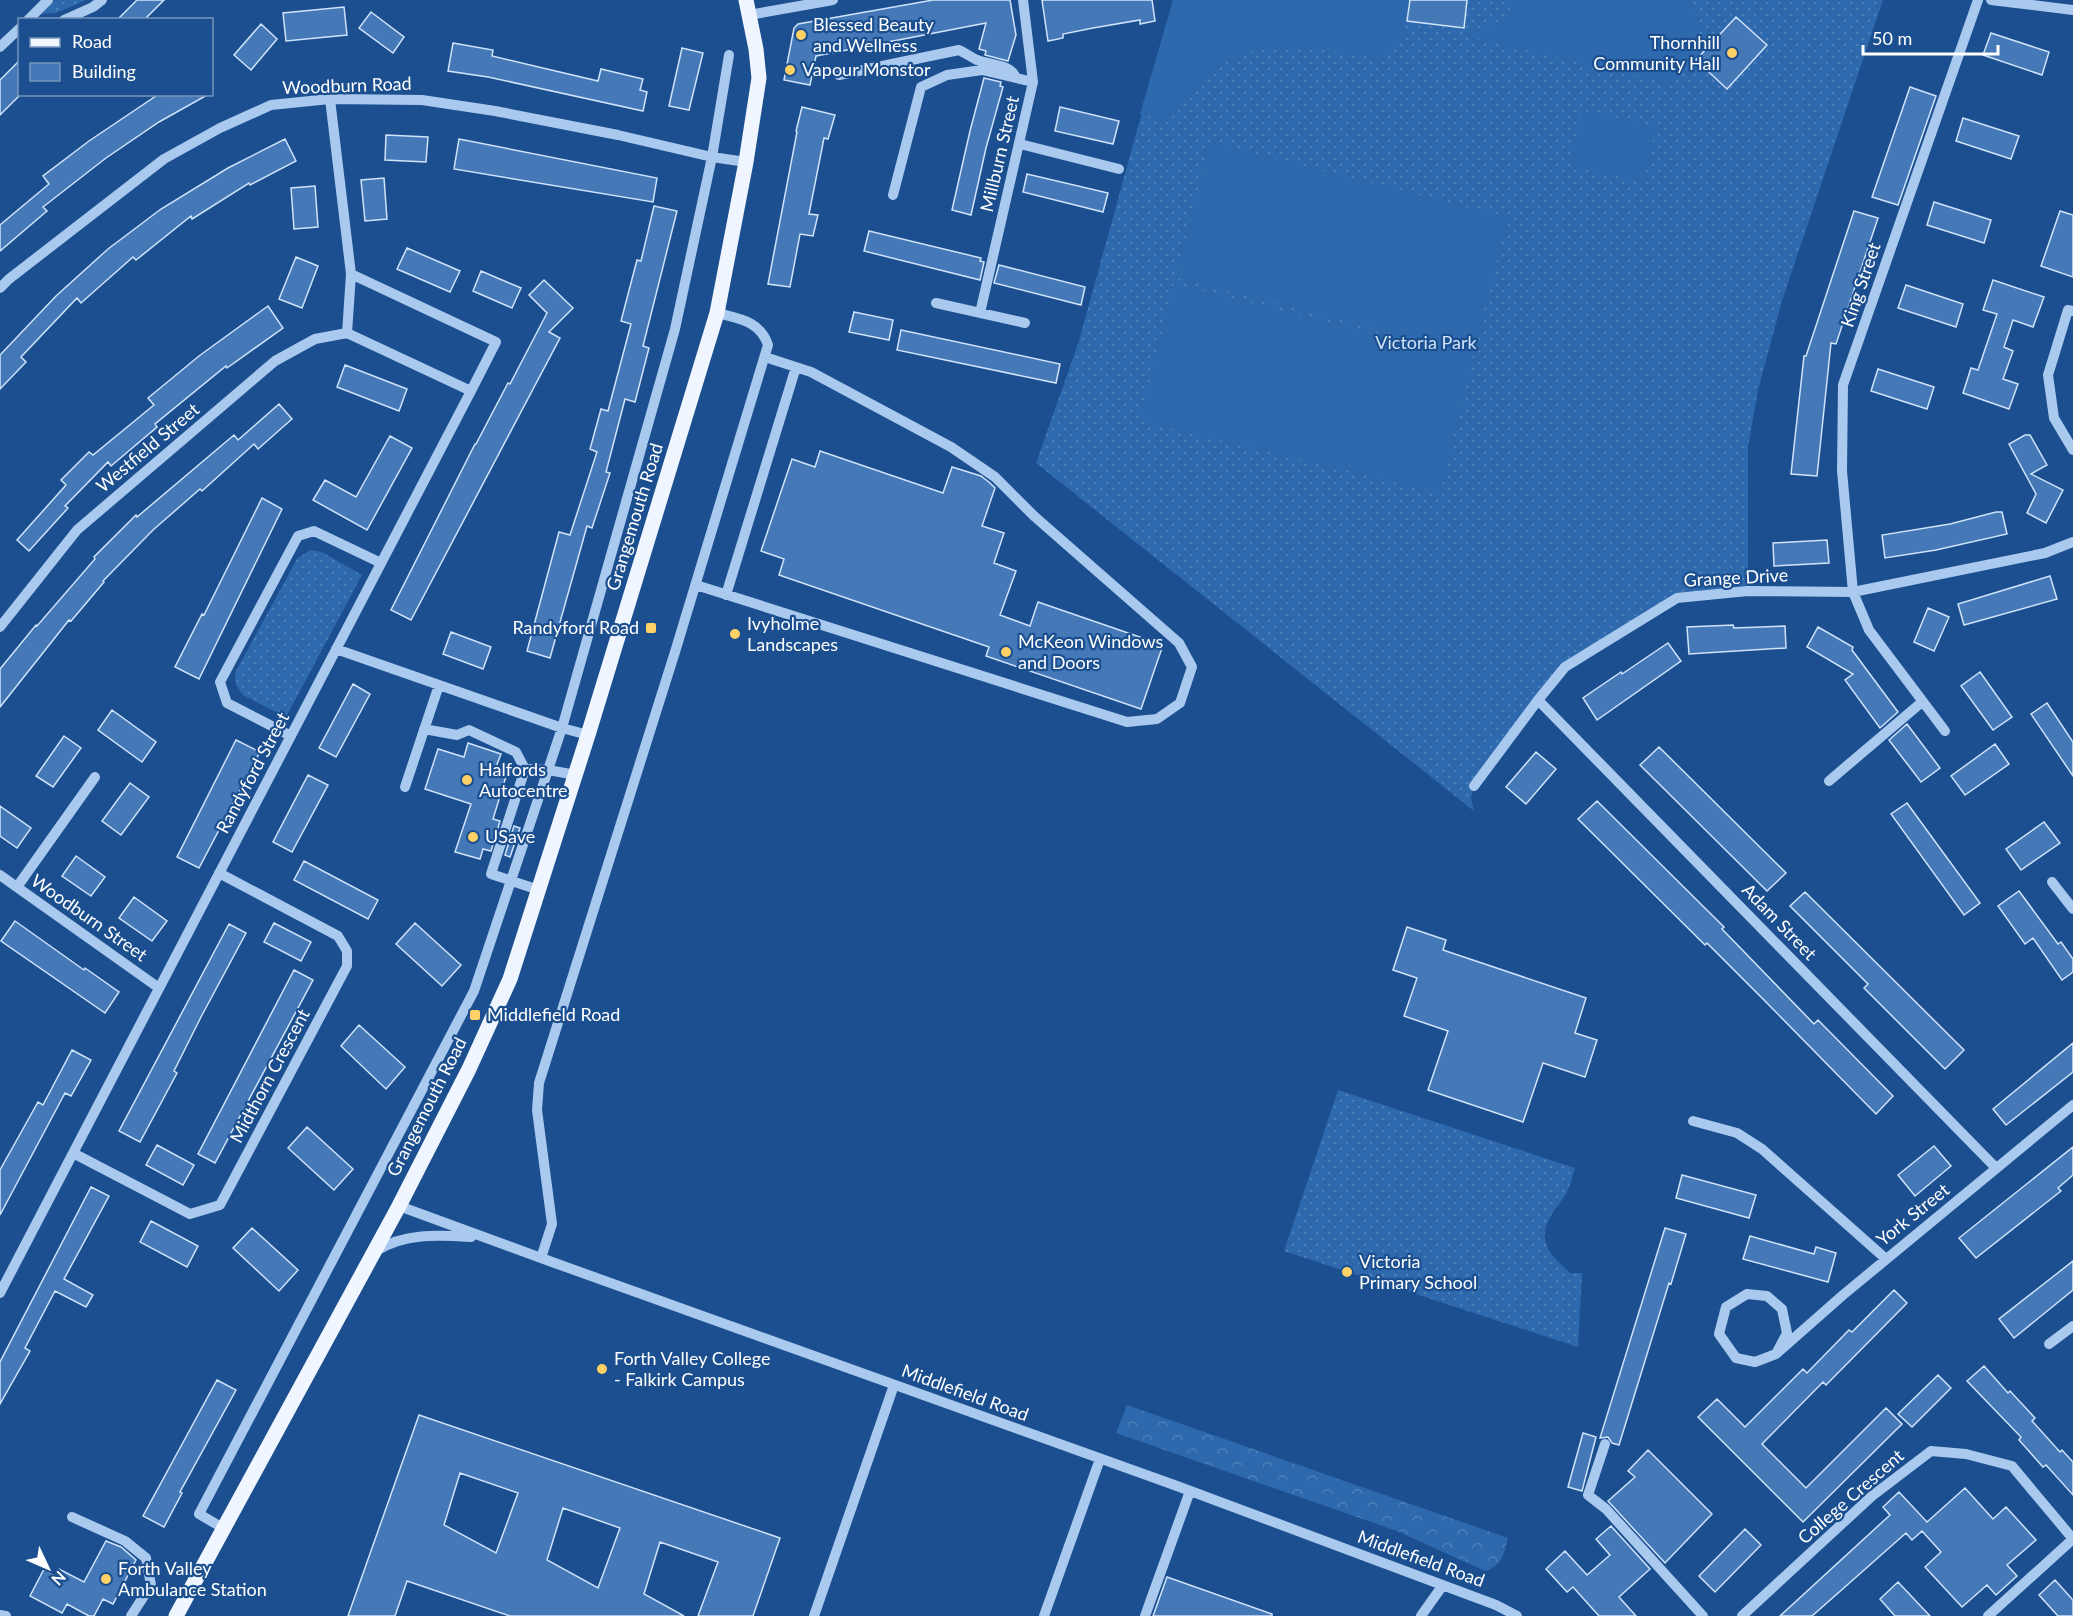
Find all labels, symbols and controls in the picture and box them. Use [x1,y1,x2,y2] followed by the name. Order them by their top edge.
[813,13,934,56] place label: Blessed Beauty and Wellness
[18,18,213,96] legend
[1863,18,1998,56] scale bar
[1872,27,1912,49] text: 50 m
[794,28,808,42] marker: Blessed Beauty and Wellness
[72,30,112,52] text: Road
[1593,31,1720,74] place label: Thornhill Community Hall
[1725,46,1739,60] marker: Thornhill Community Hall
[802,58,931,80] place label: Vapour Monstor
[72,60,136,82] text: Building
[783,63,797,77] marker: Vapour Monstor
[282,72,412,98] street label: Woodburn Road
[975,93,1023,214] street label: Millburn Street
[1835,239,1885,330] street label: King Street
[1375,331,1478,353] park label: Victoria Park
[91,397,204,497] street label: Westfield Street
[601,440,667,593] street label: Grangemouth Road
[1683,563,1789,591] street label: Grange Drive
[747,612,838,655] place label: Ivyholme Landscapes
[512,616,639,638] place label: Randyford Road
[644,621,658,635] marker: Randyford Road
[728,627,742,641] marker: Ivyholme Landscapes
[1018,630,1163,673] place label: McKeon Windows and Doors
[999,645,1013,659] marker: McKeon Windows and Doors
[211,708,294,837] street label: Randyford Street
[479,758,568,801] place label: Halfords Autocentre
[460,773,474,787] marker: Halfords Autocentre
[485,825,535,847] place label: USave
[466,830,480,844] marker: USave
[27,869,152,966] street label: Woodburn Street
[1738,878,1822,965] street label: Adam Street
[487,1003,620,1025] place label: Middlefield Road
[225,1004,314,1146] street label: Midthorn Crescent
[468,1008,482,1022] marker: Middlefield Road
[382,1033,471,1180] street label: Grangemouth Road
[1872,1178,1954,1250] street label: York Street
[1359,1250,1477,1293] place label: Victoria Primary School
[1340,1265,1354,1279] marker: Victoria Primary School
[614,1347,770,1390] place label: Forth Valley College - Falkirk Campus
[899,1359,1032,1425] street label: Middlefield Road
[595,1362,609,1376] marker: Forth Valley College - Falkirk Campus
[1793,1444,1908,1548] street label: College Crescent
[1355,1525,1488,1591] street label: Middlefield Road
[18,1538,78,1598] north arrow
[118,1557,267,1600] place label: Forth Valley Ambulance Station
[48,1568,70,1590] text: N
[99,1572,113,1586] marker: Forth Valley Ambulance Station

